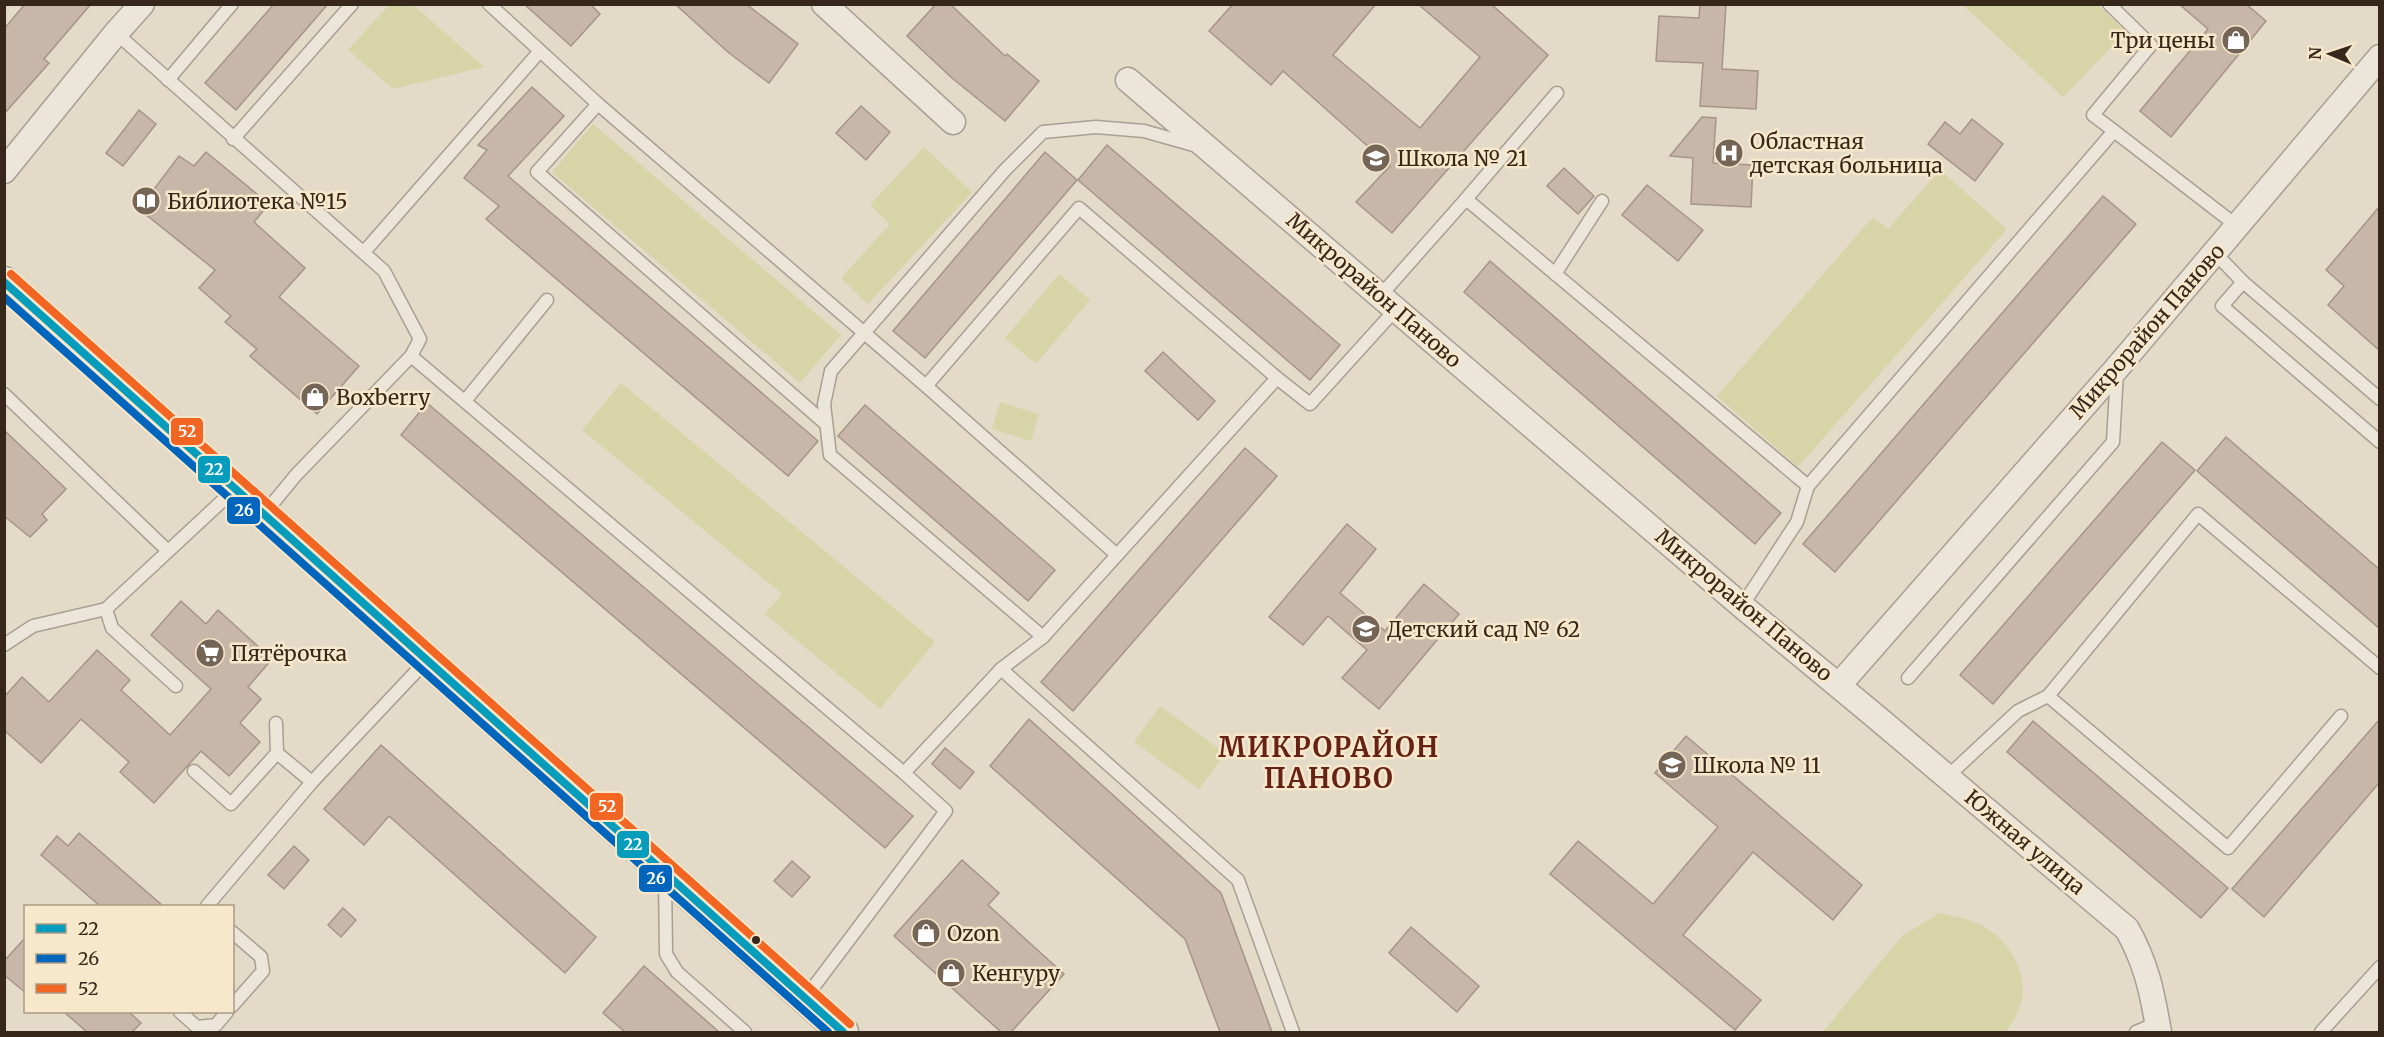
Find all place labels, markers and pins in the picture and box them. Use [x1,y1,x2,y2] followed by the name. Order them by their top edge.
[2220,24,2252,56] shop icon: Три цены
[2111,27,2215,54] place label: Три цены
[1749,128,1943,179] place label: Областная детская больница
[1713,137,1745,169] hospital icon: Областная детская больница
[1360,142,1392,174] school or university icon: Школа № 21
[1397,145,1528,172] place label: Школа № 21
[130,185,162,217] library icon: Библиотека №15
[167,188,347,215] place label: Библиотека №15
[299,381,331,413] shop icon: Boxberry
[336,384,431,411] place label: Boxberry
[1350,613,1382,645] school or university icon: Детский сад № 62
[1387,616,1580,643] place label: Детский сад № 62
[194,637,226,669] supermarket icon: Пятёрочка
[231,640,347,667] place label: Пятёрочка
[1656,749,1688,781] school or university icon: Школа № 11
[1693,752,1821,779] place label: Школа № 11
[910,917,942,949] shop icon: Ozon
[947,920,1000,947] place label: Ozon
[750,934,762,946] unlabelled marker
[935,957,967,989] shop icon: Кенгуру
[972,960,1061,987] place label: Кенгуру

